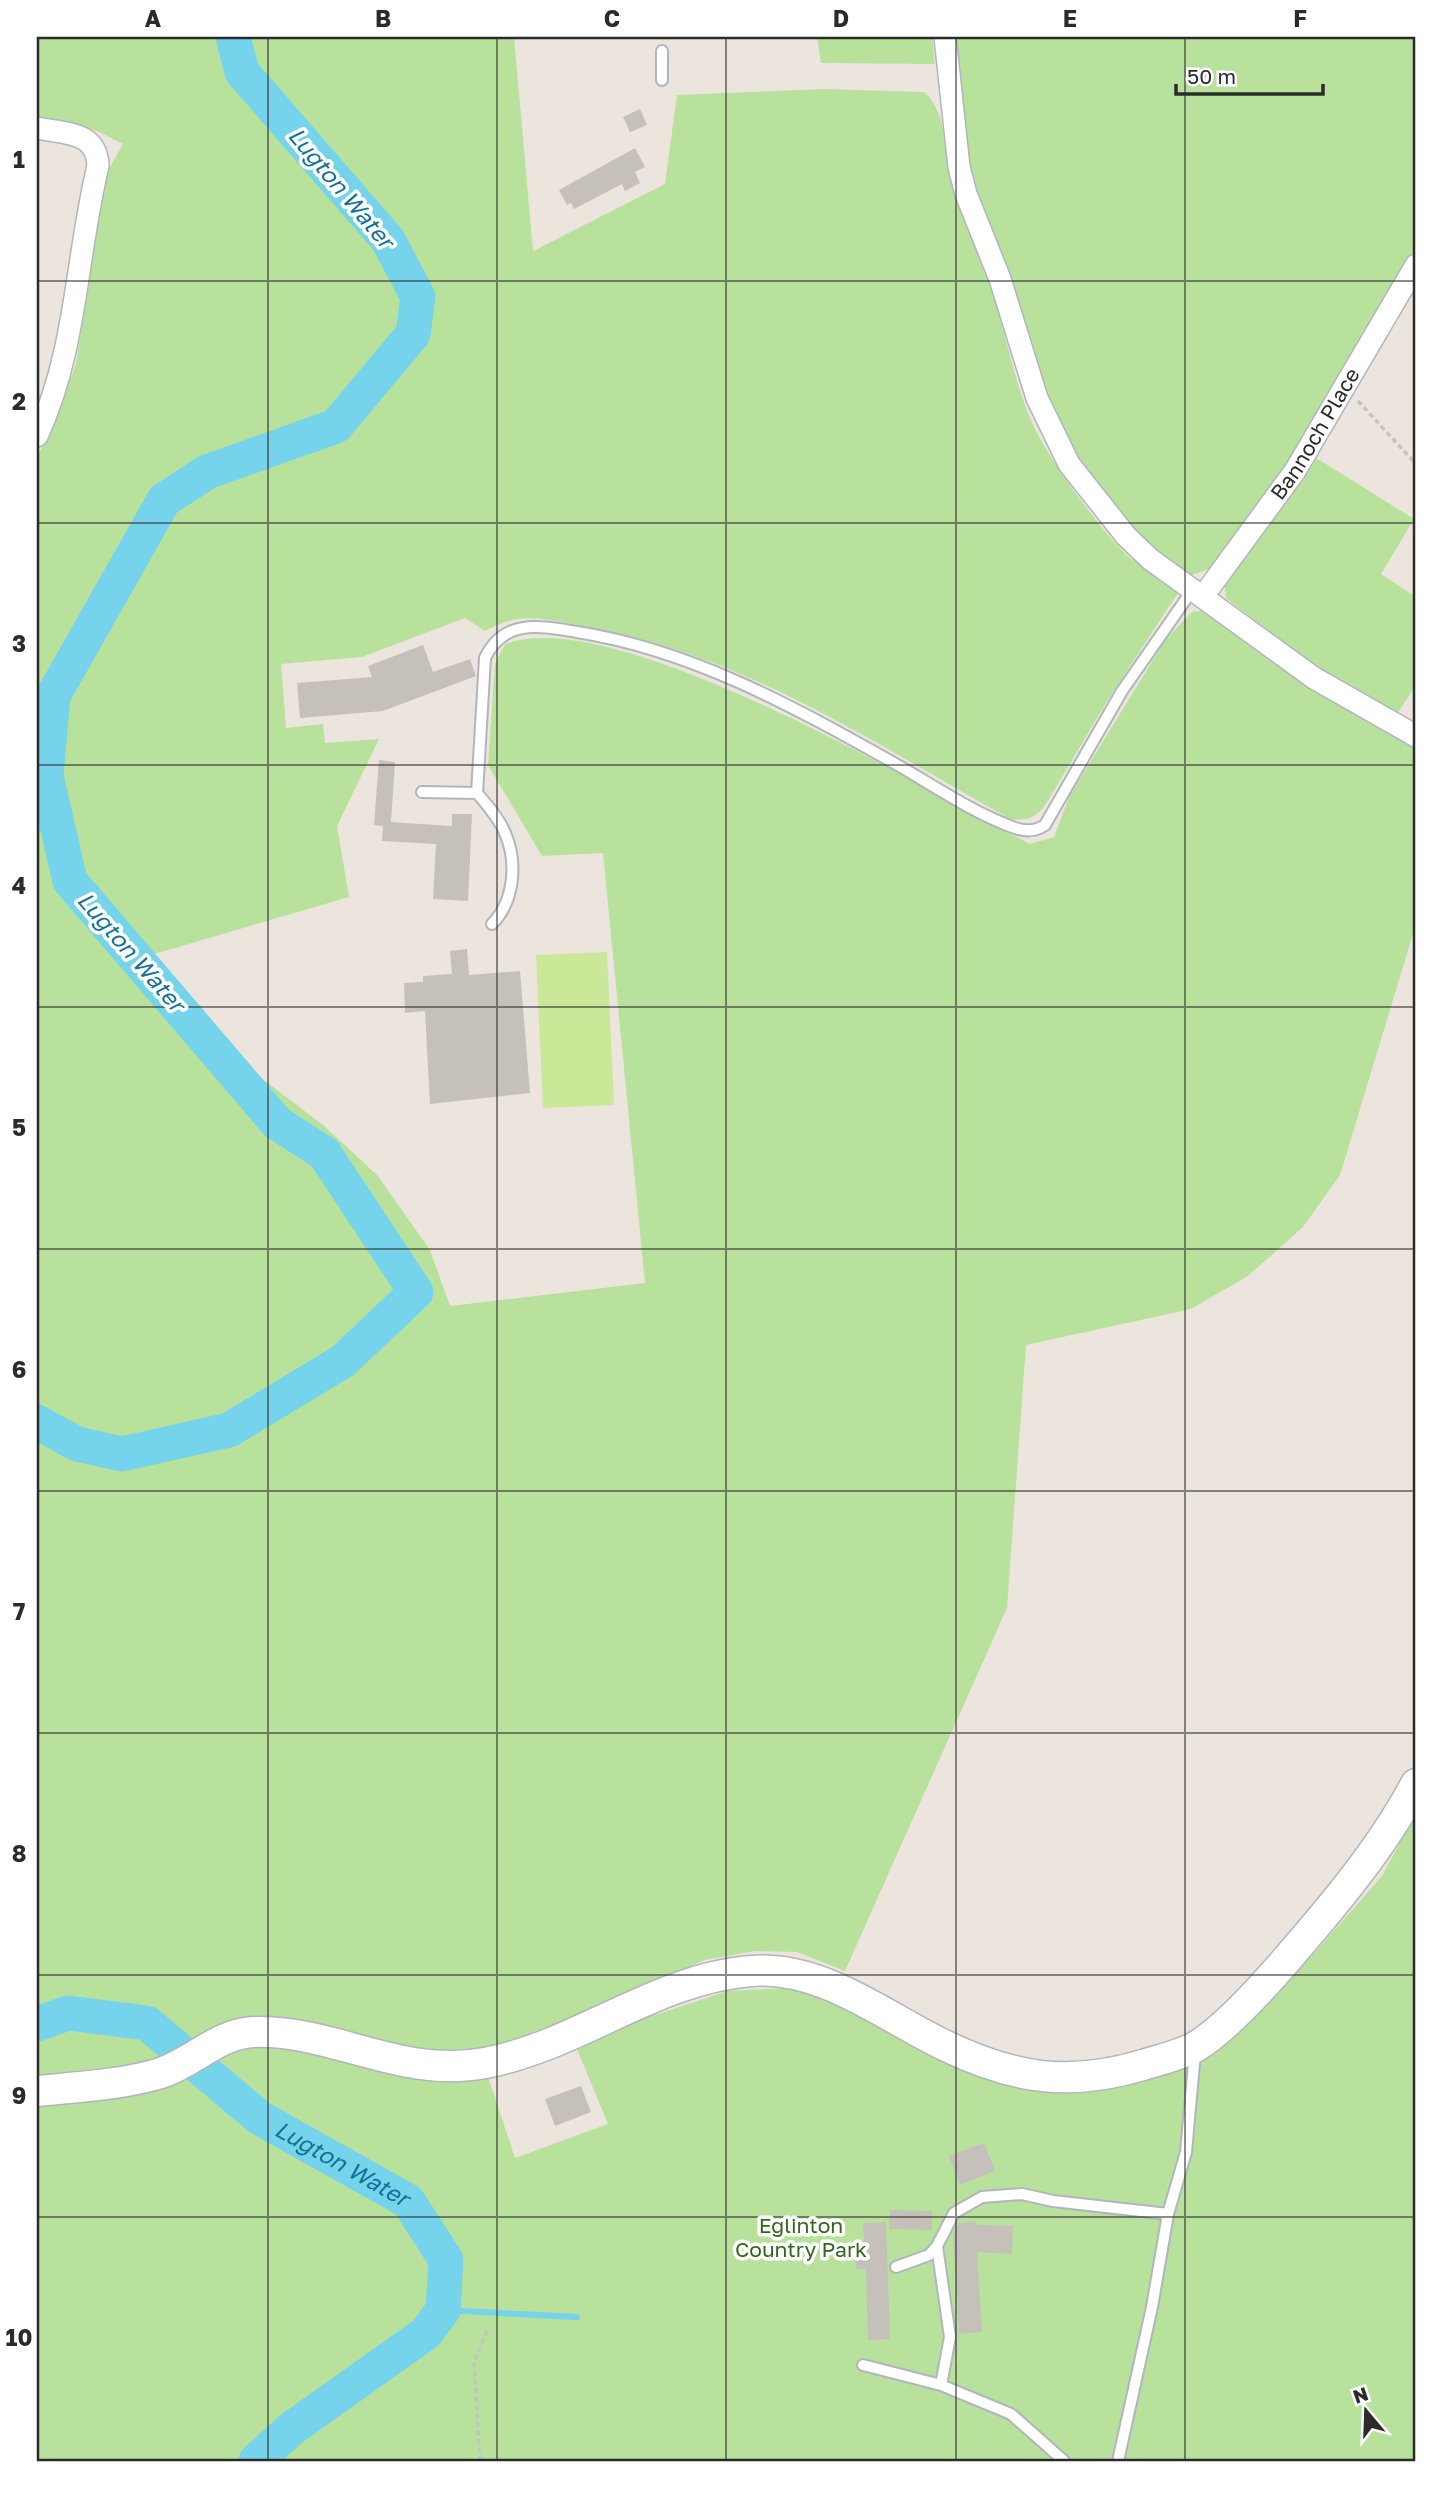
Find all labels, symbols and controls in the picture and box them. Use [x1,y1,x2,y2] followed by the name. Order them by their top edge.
[145,4,162,32] text: A
[375,4,391,32] text: B
[604,4,620,32] text: C
[833,4,849,32] text: D
[1063,4,1077,32] text: E
[1293,4,1307,32] text: F
[1176,52,1324,96] scale bar
[1187,63,1236,89] text: 50 m
[283,121,402,256] water label: Lugton Water
[13,145,25,173] text: 1
[1264,363,1365,505] street label: Bannoch Place
[12,387,26,415] text: 2
[12,629,26,657] text: 3
[12,871,26,899] text: 4
[72,886,193,1019] water label: Lugton Water
[12,1113,26,1141] text: 5
[12,1355,26,1383] text: 6
[13,1597,25,1625] text: 7
[12,1839,26,1867] text: 8
[12,2081,26,2109] text: 9
[270,2114,417,2213] water label: Lugton Water
[735,2212,867,2262] park label: Eglinton Country Park
[6,2323,32,2351] text: 10
[1330,2376,1400,2446] north arrow
[1350,2381,1371,2408] text: N

